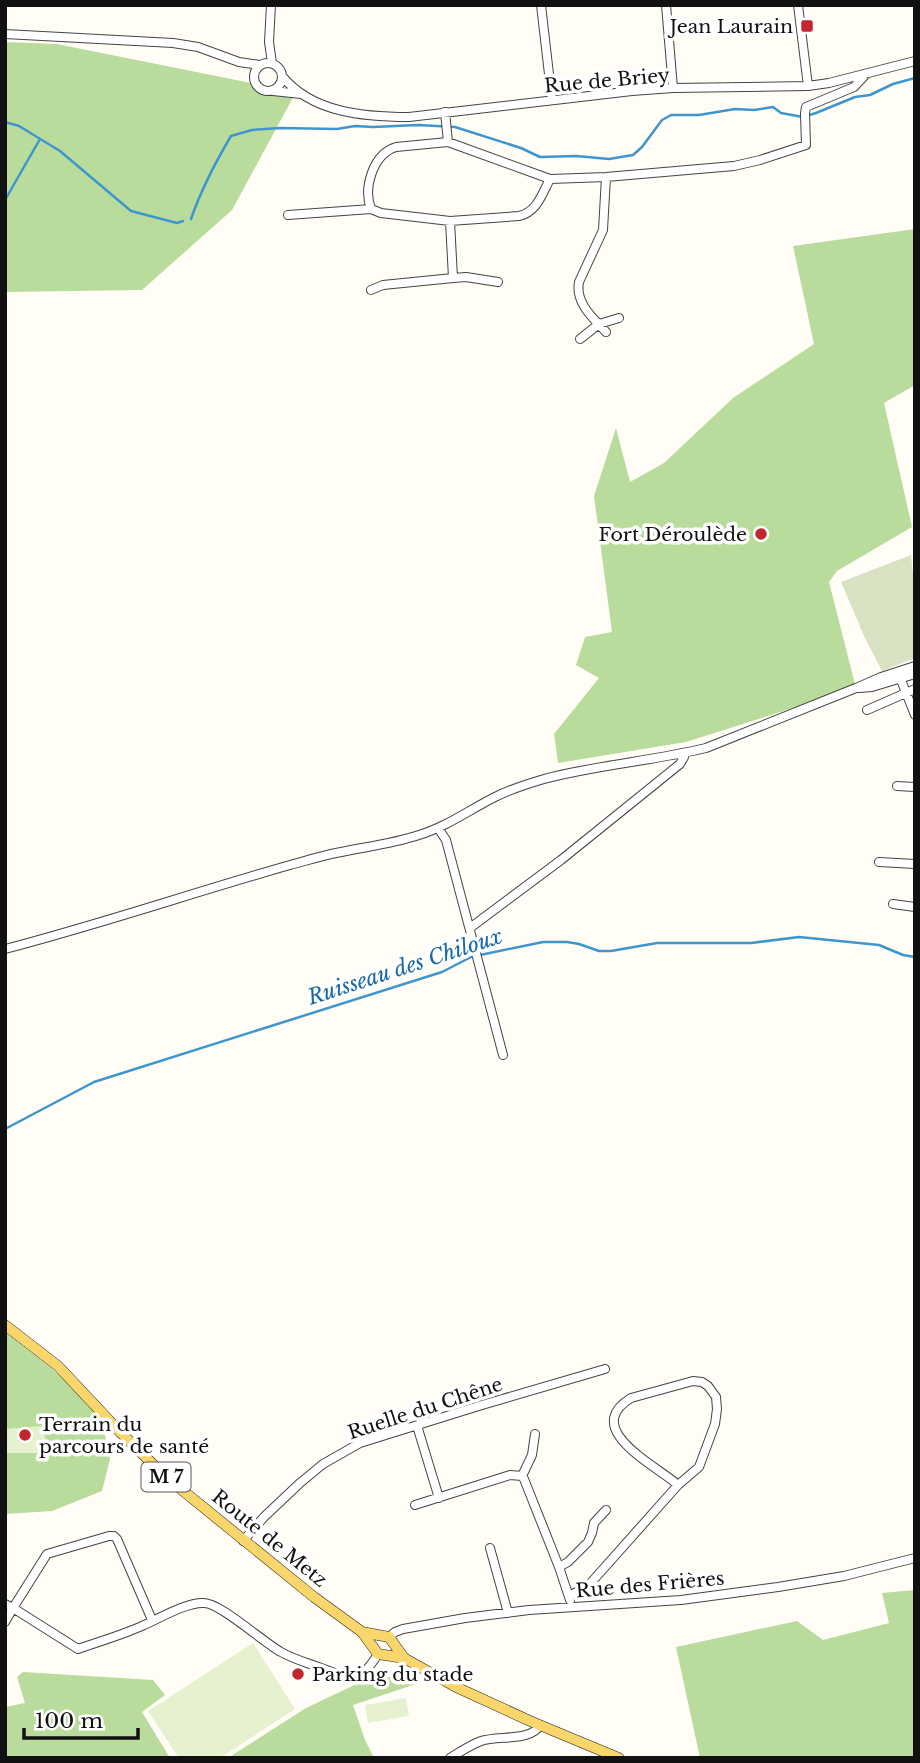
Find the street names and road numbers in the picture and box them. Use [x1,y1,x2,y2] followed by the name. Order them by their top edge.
[543,64,671,97] street label: Rue de Briey
[345,1373,505,1444] street label: Ruelle du Chêne
[142,1462,190,1492] road number: M 7
[207,1485,332,1592] street label: Route de Metz
[575,1567,725,1602] street label: Rue des Frières

